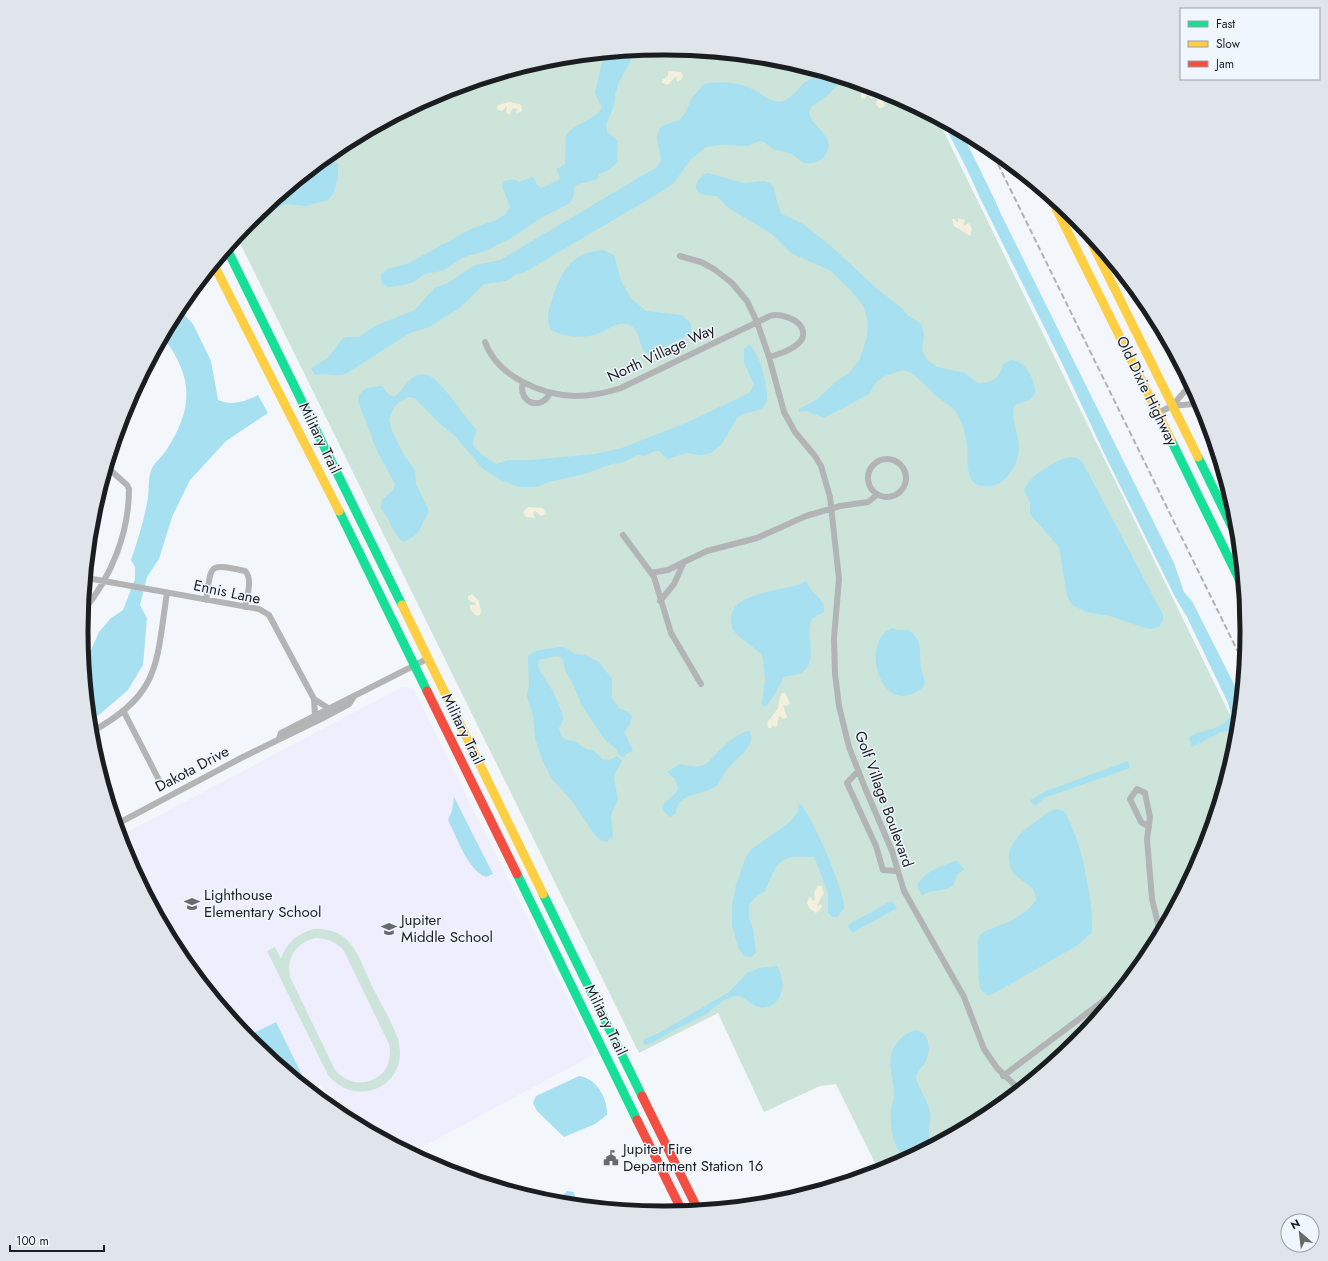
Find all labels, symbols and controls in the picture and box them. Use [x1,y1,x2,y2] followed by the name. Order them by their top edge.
[1180,8,1320,80] legend
[1216,15,1235,33] text: Fast
[1216,35,1241,53] text: Slow
[1214,55,1234,73] text: Jam
[603,318,719,388] street label: North Village Way
[1111,332,1183,450] street label: Old Dixie Highway
[293,399,347,477] street label: Military Trail
[191,574,263,610] street label: Ennis Lane
[436,690,490,768] street label: Military Trail
[849,728,919,870] street label: Golf Village Boulevard
[151,740,233,798] street label: Dakota Drive
[204,884,321,923] place label: Lighthouse Elementary School
[183,895,201,913] school or university icon: Lighthouse Elementary School
[399,909,493,948] place label: Jupiter Middle School
[380,920,398,938] school or university icon: Jupiter Middle School
[579,981,633,1059] street label: Military Trail
[621,1138,763,1177] place label: Jupiter Fire Department Station 16
[602,1149,620,1167] public building icon: Jupiter Fire Department Station 16
[1280,1213,1320,1253] north arrow
[1288,1215,1303,1233] text: N
[10,1227,104,1253] scale bar
[16,1232,49,1250] text: 100 m

